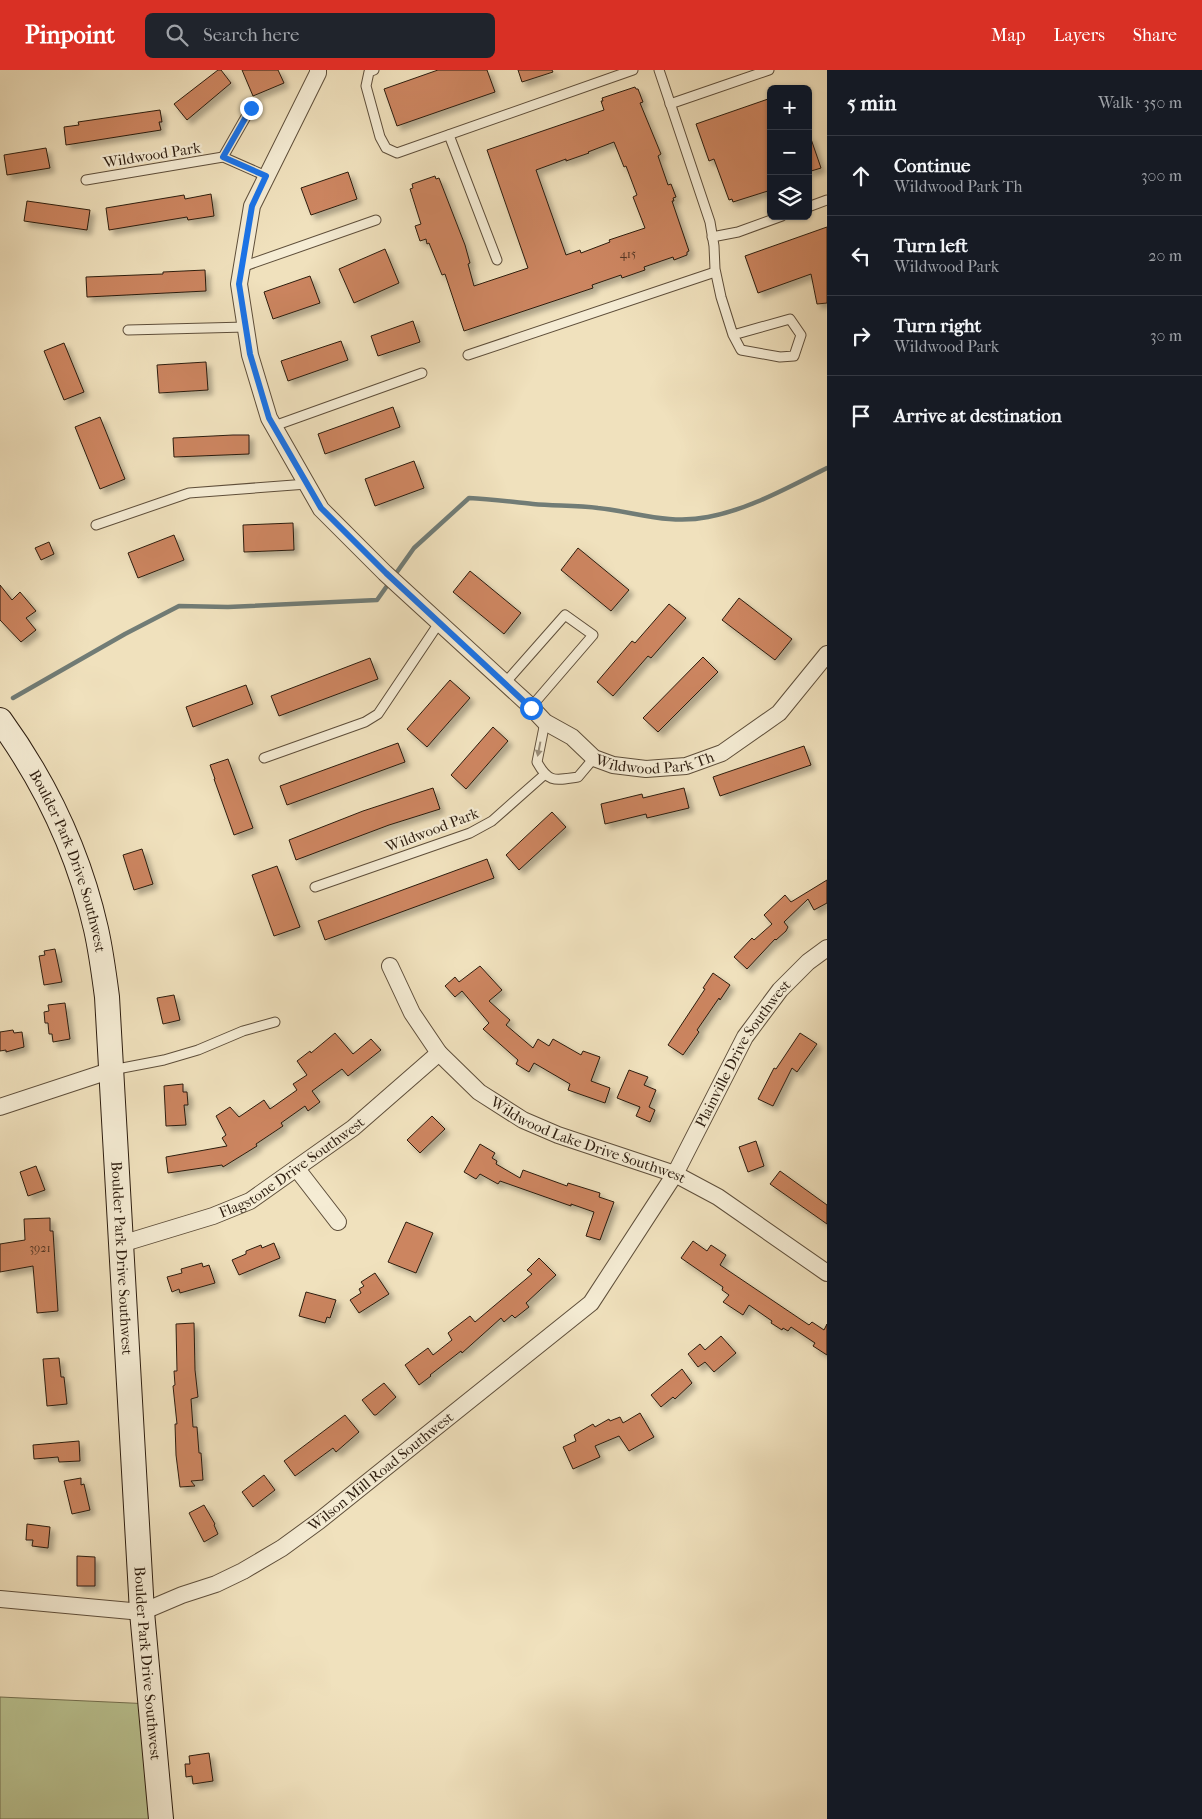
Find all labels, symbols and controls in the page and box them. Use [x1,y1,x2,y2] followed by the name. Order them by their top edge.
[145,13,495,58] search box
[25,21,115,49] text: Pinpoint
[163,21,191,49] icon: search
[203,24,299,46] text: Search here
[991,25,1025,46] text: Map
[1053,25,1105,46] text: Layers
[1133,25,1177,46] text: Share
[767,85,812,220] map controls
[767,85,812,130] button: +
[847,91,896,115] text: 5 min
[1098,93,1182,112] text: Walk · 350 m
[240,97,263,120] route end
[767,130,812,175] button: −
[101,138,202,172] street label: Wildwood Park
[894,155,970,177] text: Continue
[847,162,875,190] icon: ahead
[1141,166,1182,185] text: 300 m
[767,175,812,220] button: layers
[894,177,1023,196] text: Wildwood Park Th
[894,235,968,257] text: Turn left
[847,242,875,270] icon: left
[1148,246,1182,265] text: 20 m
[620,247,636,261] house number: 415
[894,257,999,276] text: Wildwood Park
[894,315,981,337] text: Turn right
[847,322,875,350] icon: right
[1150,326,1182,345] text: 30 m
[894,337,999,356] text: Wildwood Park
[847,402,875,430] icon: arrive
[894,405,1062,427] text: Arrive at destination
[520,697,543,720] route start
[535,742,543,758] one-way arrow
[592,747,717,778] street label: Wildwood Park Th
[25,766,110,954] street label: Boulder Park Drive Southwest
[382,804,481,856] street label: Wildwood Park
[691,975,795,1130] street label: Plainville Drive Southwest
[486,1092,690,1187] street label: Wildwood Lake Drive Southwest
[216,1113,369,1222] street label: Flagstone Drive Southwest
[107,1161,136,1356] street label: Boulder Park Drive Southwest
[29,1241,51,1255] house number: 3921
[304,1407,457,1536] street label: Wilson Mill Road Southwest
[130,1566,165,1762] street label: Boulder Park Drive Southwest

